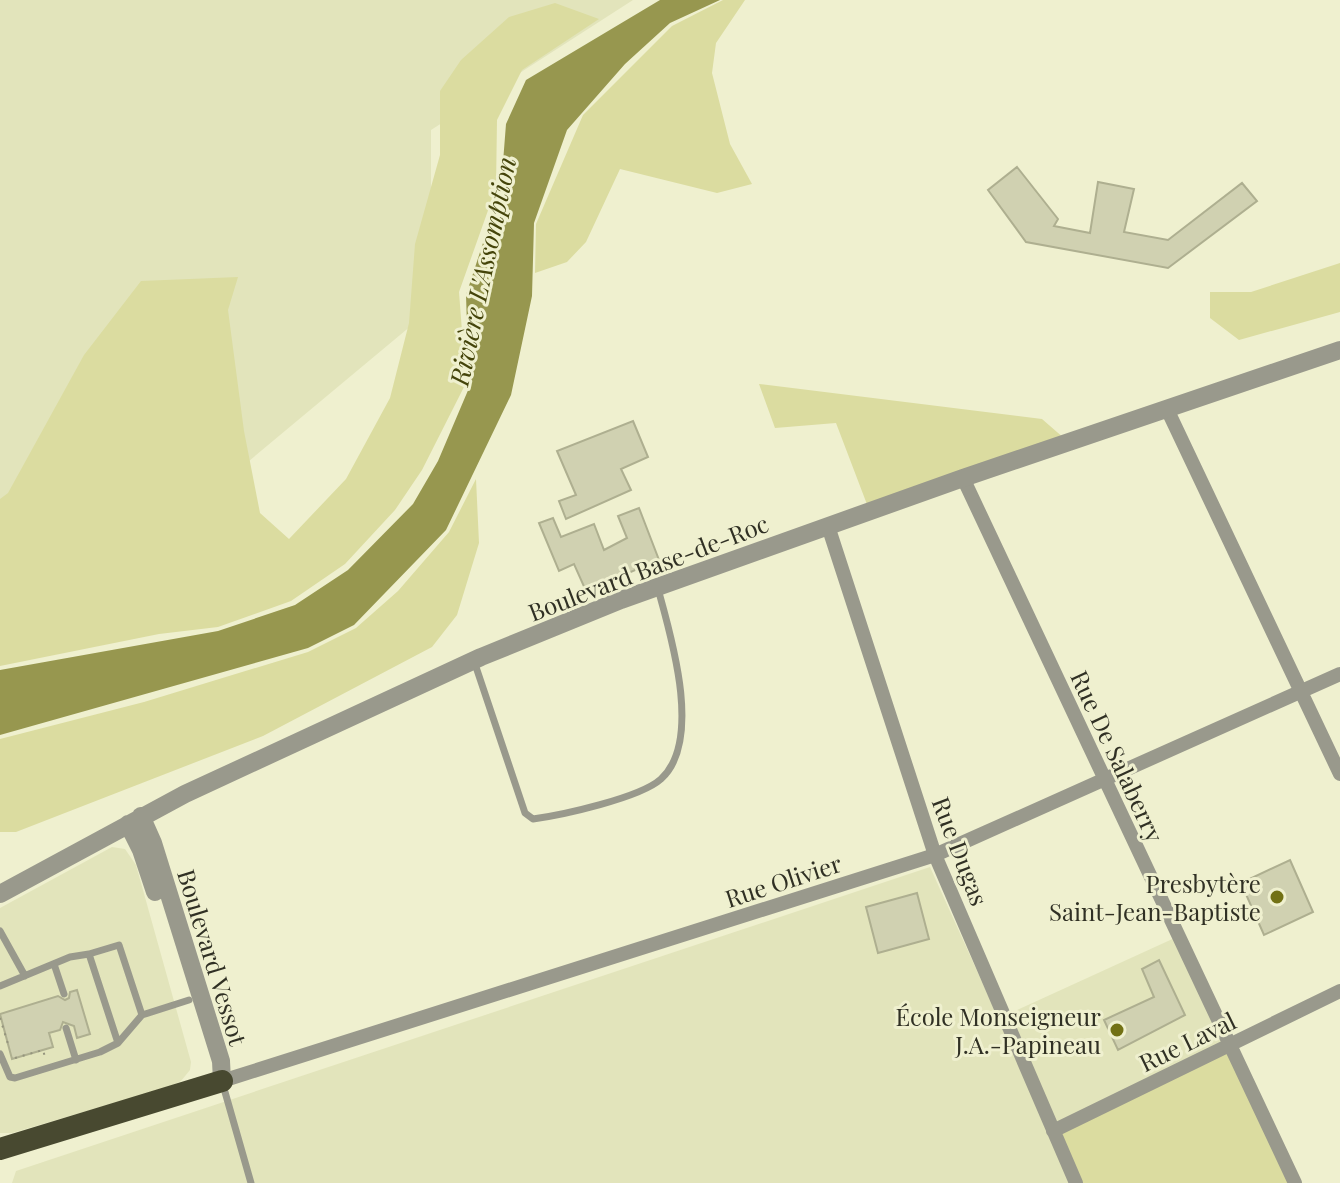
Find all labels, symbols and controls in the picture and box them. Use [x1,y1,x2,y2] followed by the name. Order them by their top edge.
[440,153,523,390] water label: Rivière L'Assomption
[523,506,773,628] street label: Boulevard Base-de-Roc
[1064,665,1172,847] street label: Rue De Salaberry
[926,792,996,910] street label: Rue Dugas
[721,846,846,914] street label: Rue Olivier
[171,865,255,1049] street label: Boulevard Vessot
[1049,867,1261,927] place label: Presbytère Saint-Jean-Baptiste
[1268,888,1286,906] marker: Presbytère Saint-Jean-Baptiste
[895,1000,1101,1060] place label: École Monseigneur J.A.-Papineau
[1133,1004,1241,1078] street label: Rue Laval
[1108,1021,1126,1039] marker: École Monseigneur J.A.-Papineau

